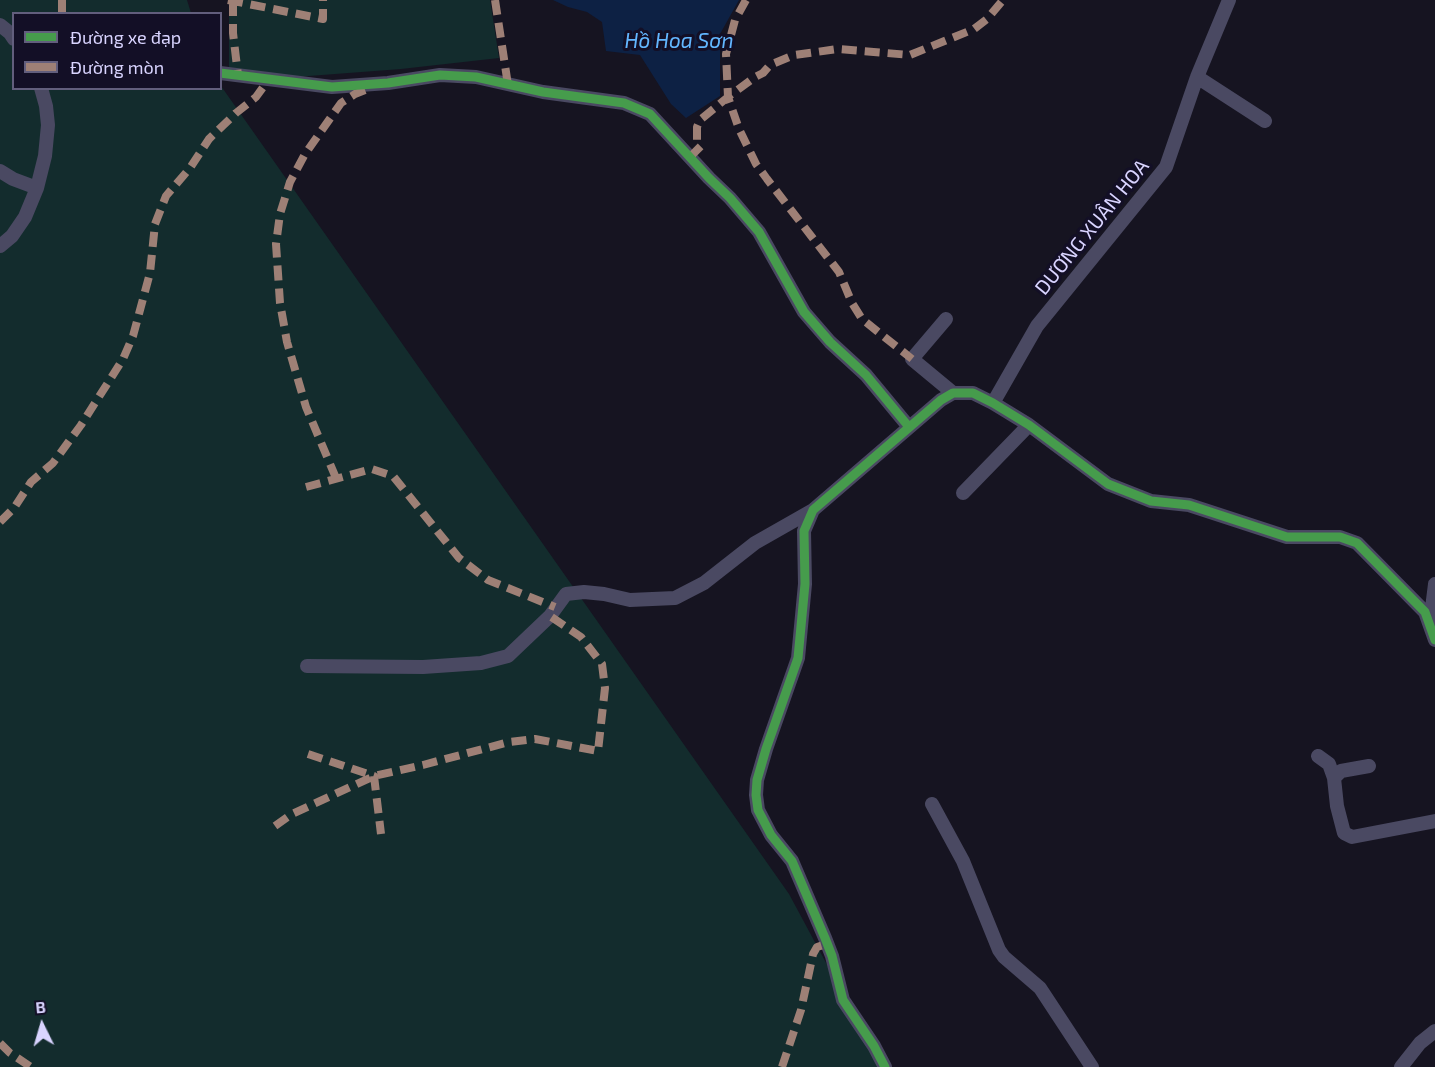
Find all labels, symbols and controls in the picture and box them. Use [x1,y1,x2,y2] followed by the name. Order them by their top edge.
[12,12,222,90] legend
[70,26,181,48] text: Đường xe đạp
[624,28,734,54] water label: Hồ Hoa Sơn
[70,56,164,78] text: Đường mòn
[1030,154,1154,300] street label: DƯƠNG XUÂN HOA
[12,995,72,1055] north arrow
[34,997,46,1016] text: B

